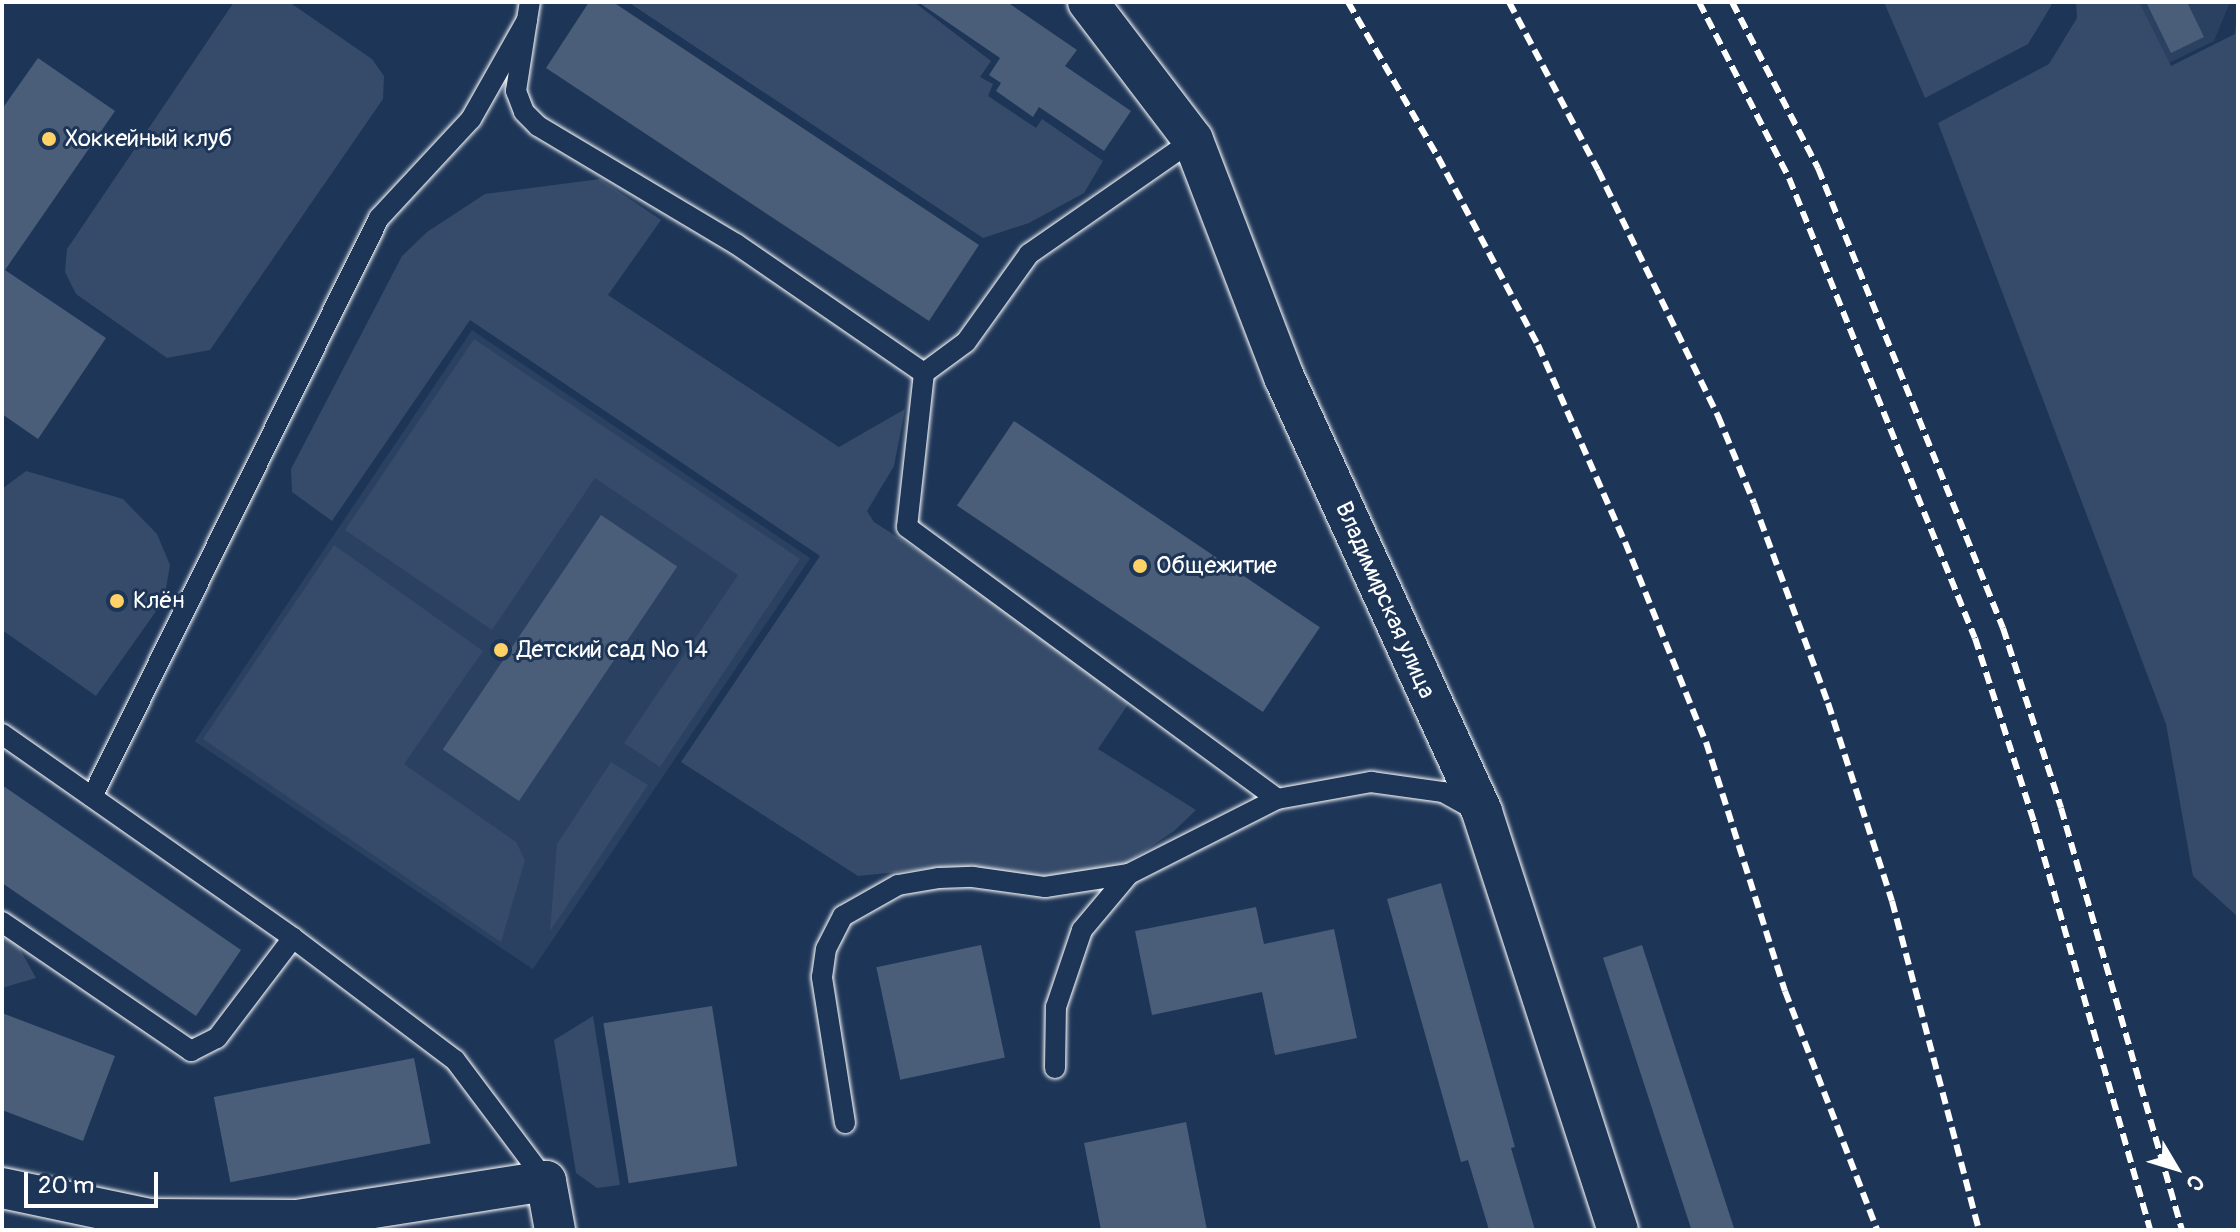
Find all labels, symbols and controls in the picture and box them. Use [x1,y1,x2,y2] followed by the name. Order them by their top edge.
[65,125,232,153] place label: Хоккейный клуб
[40,130,58,148] marker: Хоккейный клуб
[1329,497,1441,703] street label: Владимирская улица
[1156,552,1277,580] place label: Общежитие
[1131,557,1149,575] marker: Общежитие
[133,587,184,615] place label: Клён
[108,592,126,610] marker: Клён
[517,636,708,664] place label: Детский сад № 14
[492,641,510,659] marker: Детский сад № 14
[2136,1128,2216,1208] north arrow
[28,1156,162,1206] scale bar
[2180,1169,2210,1197] text: С
[38,1171,94,1200] text: 20 m

